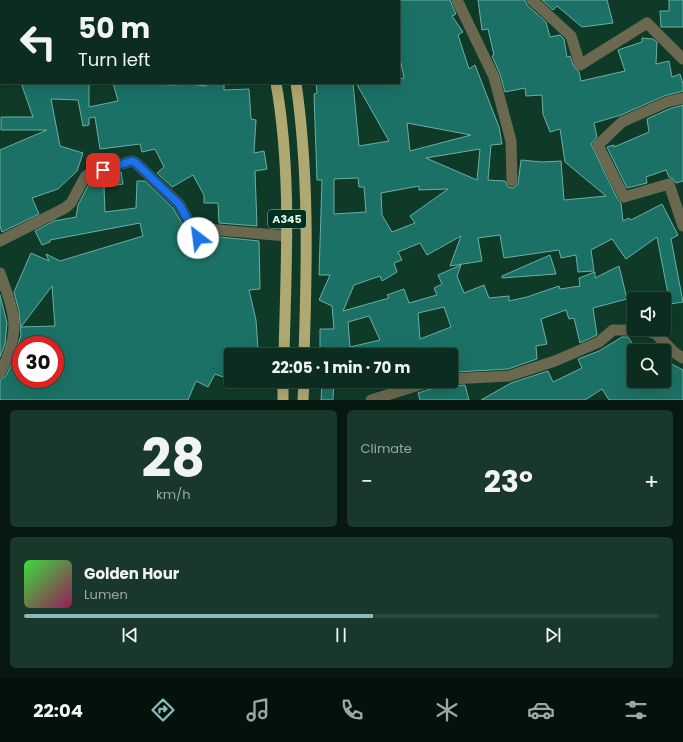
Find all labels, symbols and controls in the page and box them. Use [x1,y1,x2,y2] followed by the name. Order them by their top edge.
[78,9,150,48] text: 50 m
[12,16,64,68] icon: left
[78,47,150,72] text: Turn left
[86,153,120,187] pin
[92,159,114,181] icon: arrive
[268,210,306,228] road number: A345
[177,217,219,259] position arrow
[627,292,671,388] map controls
[627,292,671,336] button: sound
[12,336,64,388] speed limit sign: 30
[627,344,671,388] button: search
[272,357,410,378] text: 22:05 · 1 min · 70 m
[142,422,205,495] text: 28
[361,439,412,458] text: Climate
[484,460,533,503] text: 23°
[361,466,373,497] text: −
[644,466,659,497] text: +
[156,485,191,504] text: km/h
[84,563,179,584] text: Golden Hour
[84,585,128,604] text: Lumen
[119,624,141,646] icon: previous
[330,624,352,646] icon: pause
[542,624,564,646] icon: next
[149,696,177,724] icon: directions
[244,696,272,724] icon: music
[338,696,366,724] icon: phone
[433,696,461,724] icon: climate
[527,696,555,724] icon: car
[622,696,650,724] icon: filters
[33,698,83,723] text: 22:04

